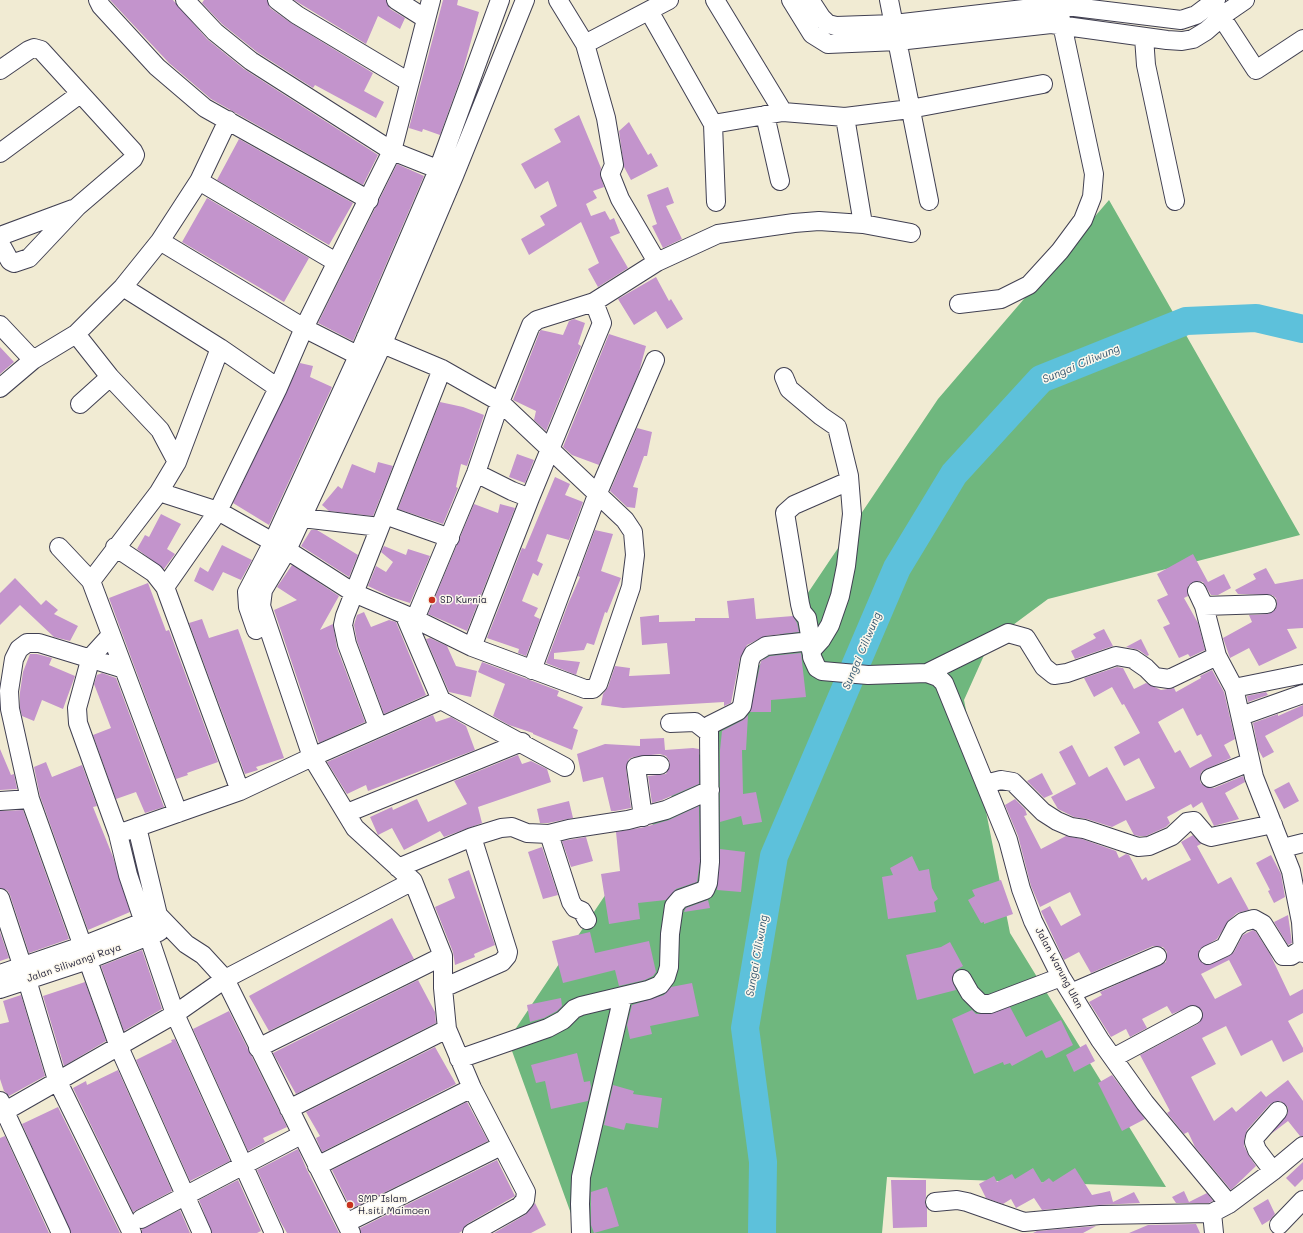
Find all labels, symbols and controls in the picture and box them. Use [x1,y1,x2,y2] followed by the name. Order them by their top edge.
[1040,342,1122,386] water label: Sungai Ciliwung
[440,594,487,606] place label: SD Kurnia
[427,595,437,605] marker: SD Kurnia
[840,610,884,692] water label: Sungai Ciliwung
[743,914,771,998] water label: Sungai Ciliwung
[1033,925,1085,1011] street label: Jalan Warung Ulan
[25,941,123,985] street label: Jalan Siliwangi Raya
[358,1193,430,1216] place label: SMP Islam H.siti Maimoen
[345,1200,355,1210] marker: SMP Islam H.siti Maimoen

